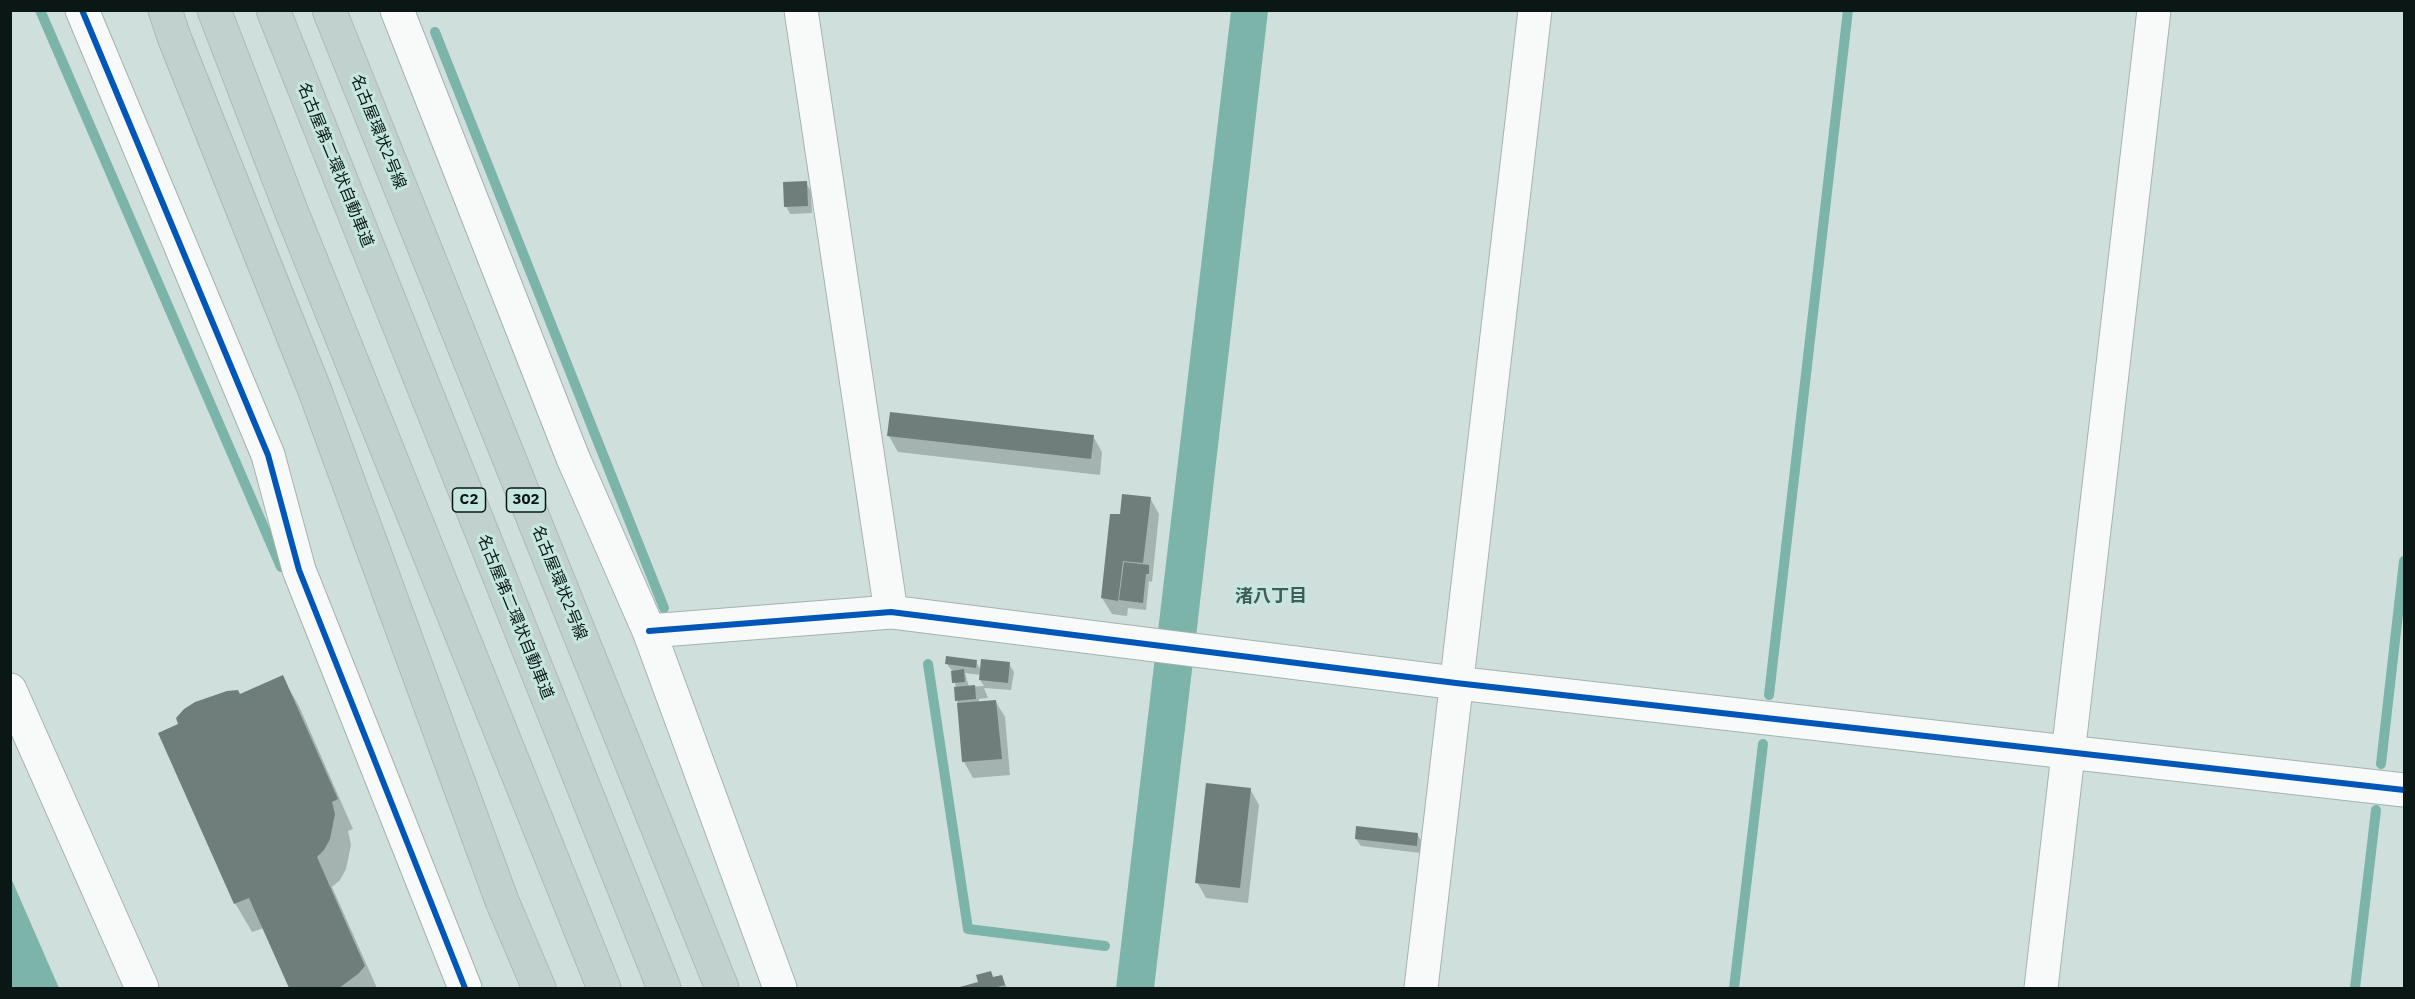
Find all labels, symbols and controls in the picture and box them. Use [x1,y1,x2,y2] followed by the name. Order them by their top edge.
[346,72,410,192] street label: 名古屋環状2号線
[293,80,377,250] street label: 名古屋第二環状自動車道
[452,488,486,512] road number: C2
[506,488,546,512] road number: 302
[527,523,591,643] street label: 名古屋環状2号線
[473,532,557,702] street label: 名古屋第二環状自動車道
[1235,586,1307,608] district label: 渚八丁目

